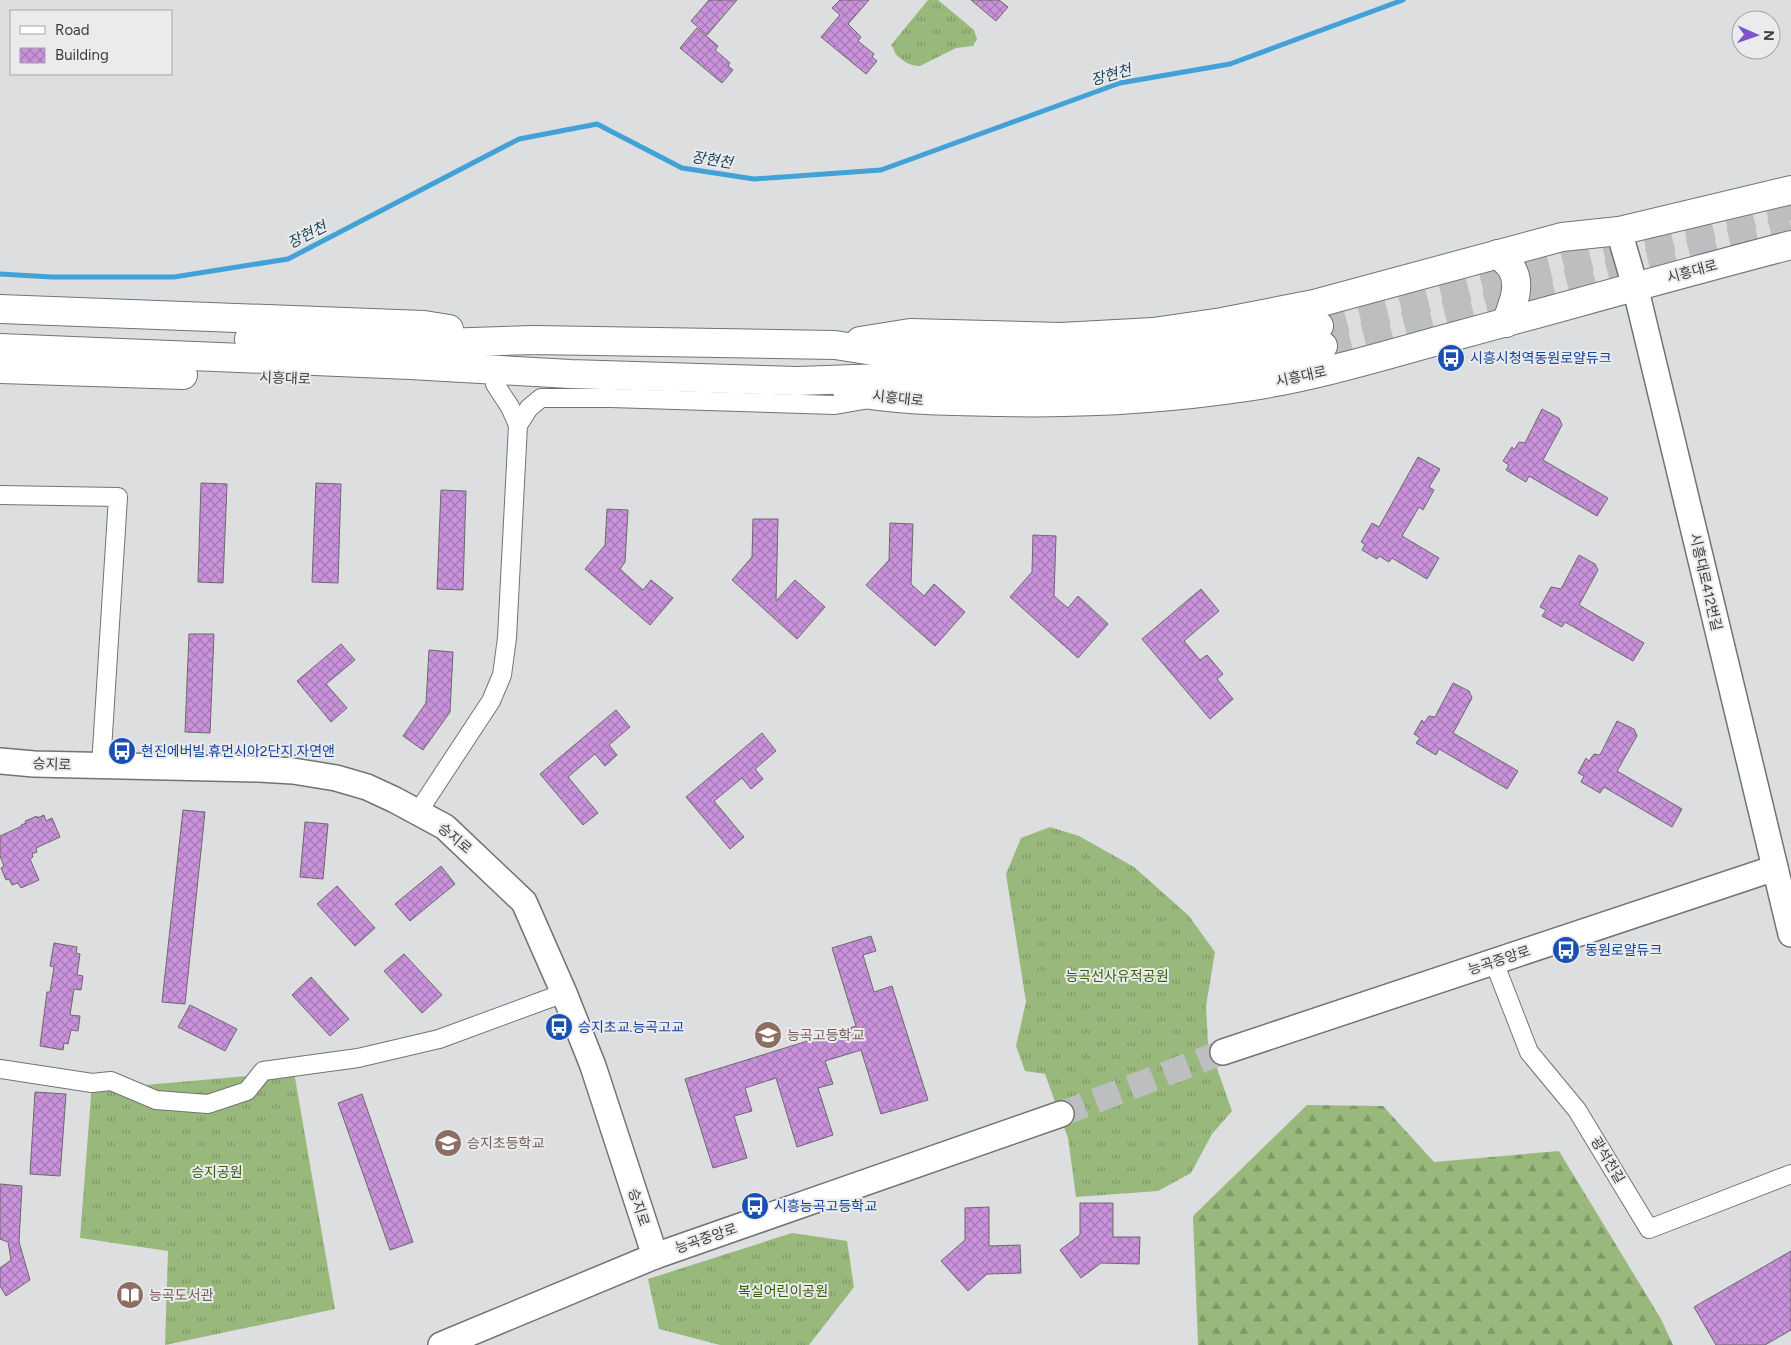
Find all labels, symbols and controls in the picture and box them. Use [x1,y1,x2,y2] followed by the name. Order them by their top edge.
[10,10,172,75] legend
[1731,10,1781,60] north arrow
[55,21,90,39] text: Road
[1760,30,1777,41] text: N
[55,46,109,64] text: Building
[1089,60,1135,89] water label: 장현천
[690,148,736,172] water label: 장현천
[284,217,331,252] water label: 장현천
[1665,257,1719,286] street label: 시흥대로
[1436,343,1466,373] bus stop icon: 시흥시청역동원로얄듀크
[1470,350,1612,367] place label: 시흥시청역동원로얄듀크
[1274,363,1328,390] street label: 시흥대로
[259,369,311,388] street label: 시흥대로
[871,387,925,410] street label: 시흥대로
[1686,532,1725,633] street label: 시흥대로412번길
[107,736,137,766] bus stop icon: 현진에버빌.휴먼시아2단지.자연앤
[141,743,335,760] place label: 현진에버빌.휴먼시아2단지.자연앤
[32,755,72,774] street label: 승지로
[434,819,475,857] street label: 승지로
[1551,935,1581,965] bus stop icon: 동원로얄듀크
[1466,942,1533,979] street label: 능곡중앙로
[1585,942,1662,959] place label: 동원로얄듀크
[1065,968,1169,985] park label: 능곡선사유적공원
[544,1012,574,1042] bus stop icon: 승지초교.능곡고교
[578,1019,684,1036] place label: 승지초교.능곡고교
[753,1020,783,1050] school or university icon: 능곡고등학교
[787,1027,864,1044] place label: 능곡고등학교
[433,1128,463,1158] school or university icon: 승지초등학교
[1587,1134,1628,1187] street label: 광석천길
[467,1135,544,1152] place label: 승지초등학교
[191,1164,243,1181] park label: 승지공원
[624,1186,653,1228] street label: 승지로
[740,1191,770,1221] bus stop icon: 시흥능곡고등학교
[774,1198,877,1215] place label: 시흥능곡고등학교
[673,1220,739,1257] street label: 능곡중앙로
[115,1280,145,1310] library icon: 능곡도서관
[738,1283,828,1300] park label: 복실어린이공원
[149,1287,214,1304] place label: 능곡도서관

